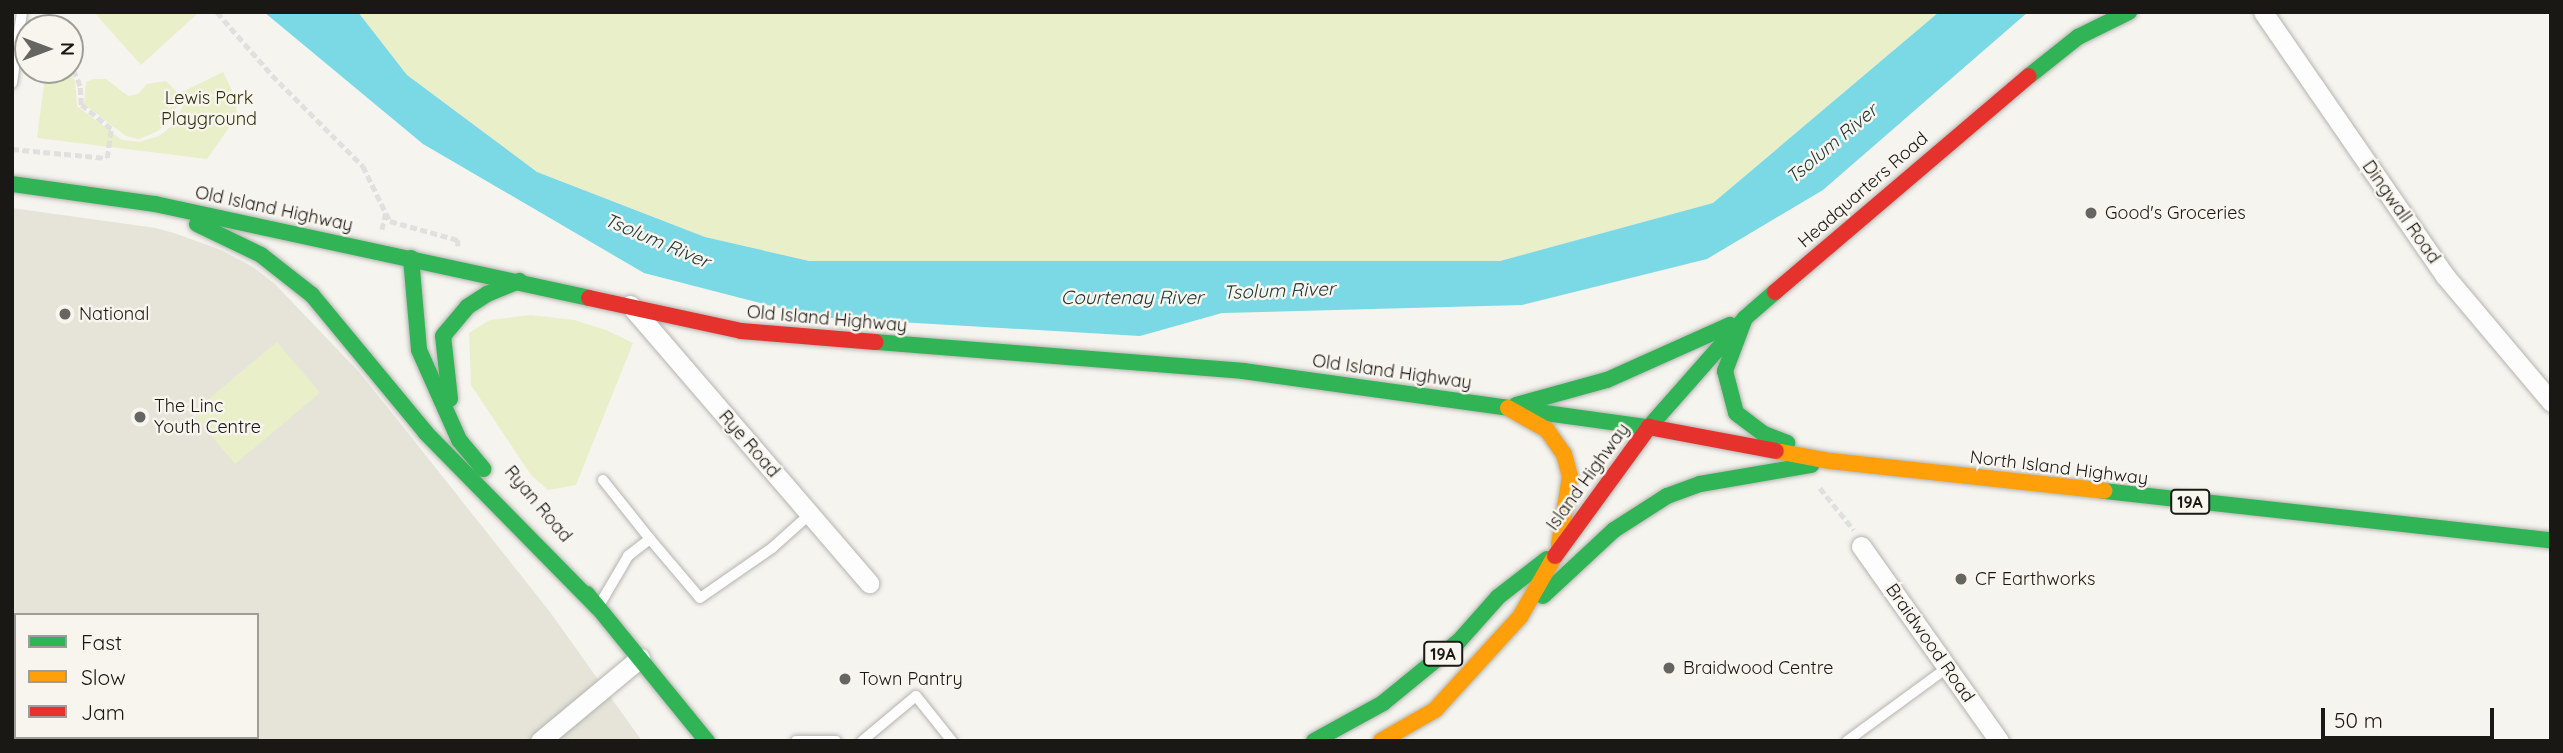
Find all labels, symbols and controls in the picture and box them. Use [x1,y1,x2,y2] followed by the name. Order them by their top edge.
[14,14,84,84] north arrow
[56,42,80,56] text: N
[161,88,257,130] park label: Lewis Park Playground
[1782,99,1882,189] water label: Tsolum River
[1794,128,1932,252] street label: Headquarters Road
[2358,156,2444,268] street label: Dingwall Road
[193,182,355,236] street label: Old Island Highway
[2105,202,2246,224] place label: Good's Groceries
[2083,205,2099,221] marker: Good's Groceries
[601,209,713,273] water label: Tsolum River
[1223,278,1335,304] water label: Tsolum River
[1061,287,1203,309] water label: Courtenay River
[746,301,908,337] street label: Old Island Highway
[79,303,149,325] place label: National
[57,306,73,322] marker: National
[1311,350,1473,394] street label: Old Island Highway
[154,396,261,438] place label: The Linc Youth Centre
[714,406,784,482] street label: Rye Road
[132,409,148,425] marker: The Linc Youth Centre
[1542,419,1634,535] street label: Island Highway
[1969,446,2149,490] street label: North Island Highway
[500,461,576,547] street label: Ryan Road
[2169,489,2211,514] road number: 19A
[1975,568,2096,590] place label: CF Earthworks
[1953,571,1969,587] marker: CF Earthworks
[1881,580,1979,706] street label: Braidwood Road
[14,613,259,739] legend
[81,629,122,655] text: Fast
[1422,642,1464,666] road number: 19A
[1683,657,1833,679] place label: Braidwood Centre
[1661,660,1677,676] marker: Braidwood Centre
[81,664,126,690] text: Slow
[859,668,963,690] place label: Town Pantry
[837,671,853,687] marker: Town Pantry
[2325,694,2498,738] scale bar
[81,699,125,725] text: Jam
[2334,707,2383,733] text: 50 m

